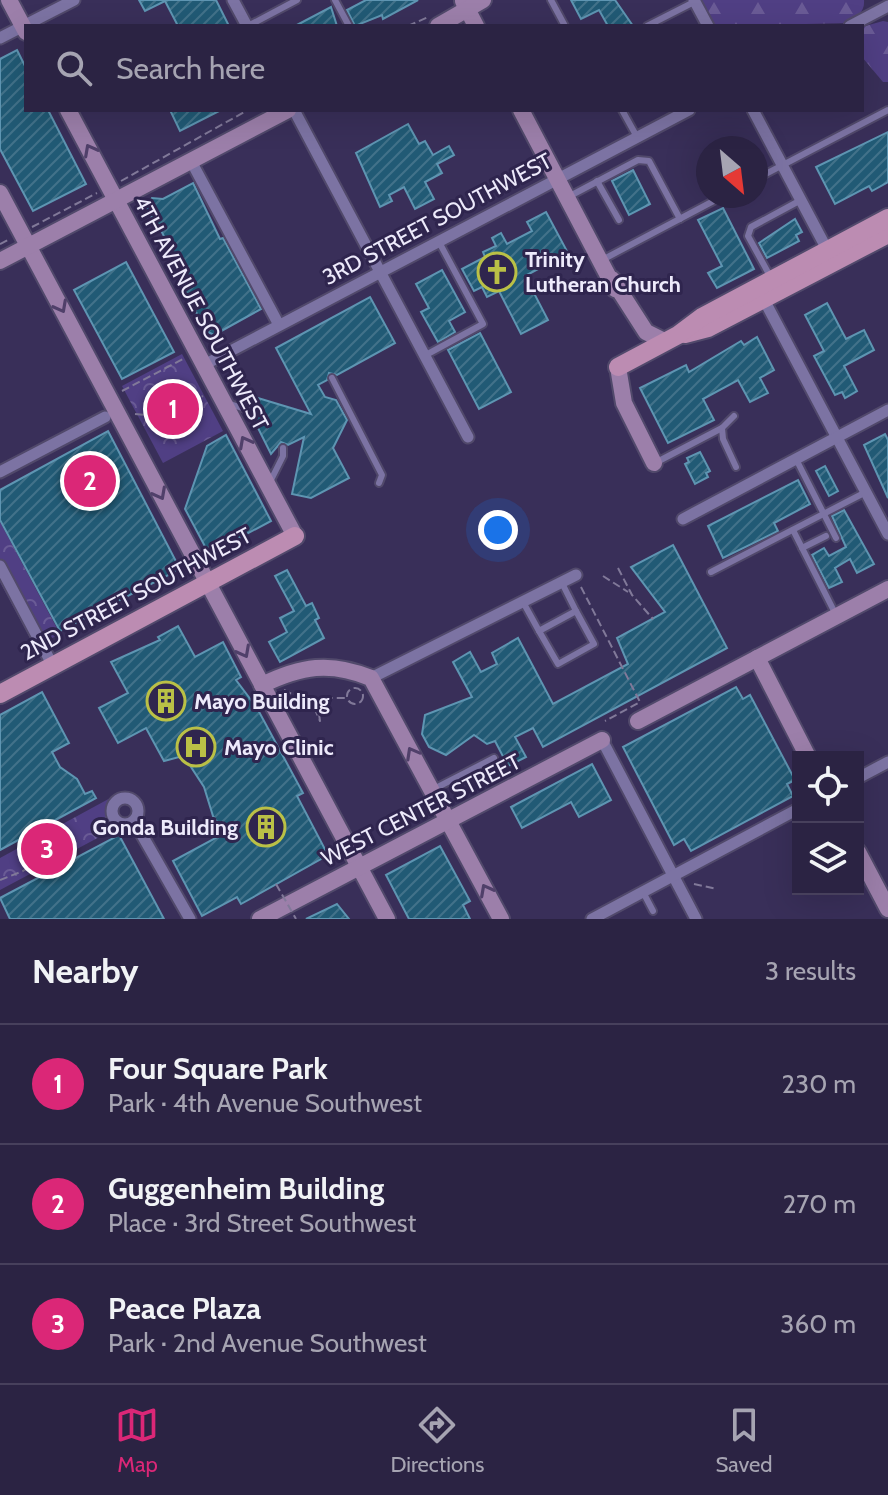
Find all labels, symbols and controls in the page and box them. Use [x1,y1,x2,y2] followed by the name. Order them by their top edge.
[24,24,864,112] search box
[52,46,96,90] icon: search
[116,50,265,87] text: Search here
[696,136,768,208] north arrow
[84,144,99,159] one-way arrow
[318,147,556,291] street label: 3RD STREET SOUTHWEST
[128,191,274,435] street label: 4TH AVENUE SOUTHWEST
[525,246,681,298] place label: Trinity Lutheran Church
[476,251,518,293] church icon: Trinity Lutheran Church
[51,298,66,313] one-way arrow
[147,379,199,439] pin: 1
[240,436,255,451] one-way arrow
[64,451,116,511] pin: 2
[150,485,166,500] one-way arrow
[478,510,518,550] your location
[16,522,256,666] street label: 2ND STREET SOUTHWEST
[235,643,250,658] one-way arrow
[145,680,187,722] building icon: Mayo Building
[194,688,330,715] place label: Mayo Building
[175,726,217,768] hospital icon: Mayo Clinic
[224,734,334,761] place label: Mayo Clinic
[406,746,421,761] one-way arrow
[317,748,525,872] street label: WEST CENTER STREET
[792,751,864,895] map controls
[792,751,864,823] button: locate
[245,806,287,848] building icon: Gonda Building
[93,814,238,841] place label: Gonda Building
[21,819,73,879] pin: 3
[792,823,864,895] button: layers
[480,885,496,899] one-way arrow
[32,950,139,992] text: Nearby
[765,955,856,987] text: 3 results
[108,1050,328,1087] text: Four Square Park
[53,1068,63,1100] text: 1
[782,1068,856,1100] text: 230 m
[108,1087,422,1119] text: Park · 4th Avenue Southwest
[108,1170,384,1207] text: Guggenheim Building
[51,1188,65,1220] text: 2
[783,1188,856,1220] text: 270 m
[108,1207,416,1239] text: Place · 3rd Street Southwest
[108,1290,261,1327] text: Peace Plaza
[51,1308,65,1340] text: 3
[780,1308,856,1340] text: 360 m
[108,1327,427,1359] text: Park · 2nd Avenue Southwest
[115,1403,159,1478] tab: Map
[390,1403,484,1478] tab: Directions
[715,1403,773,1478] tab: Saved

